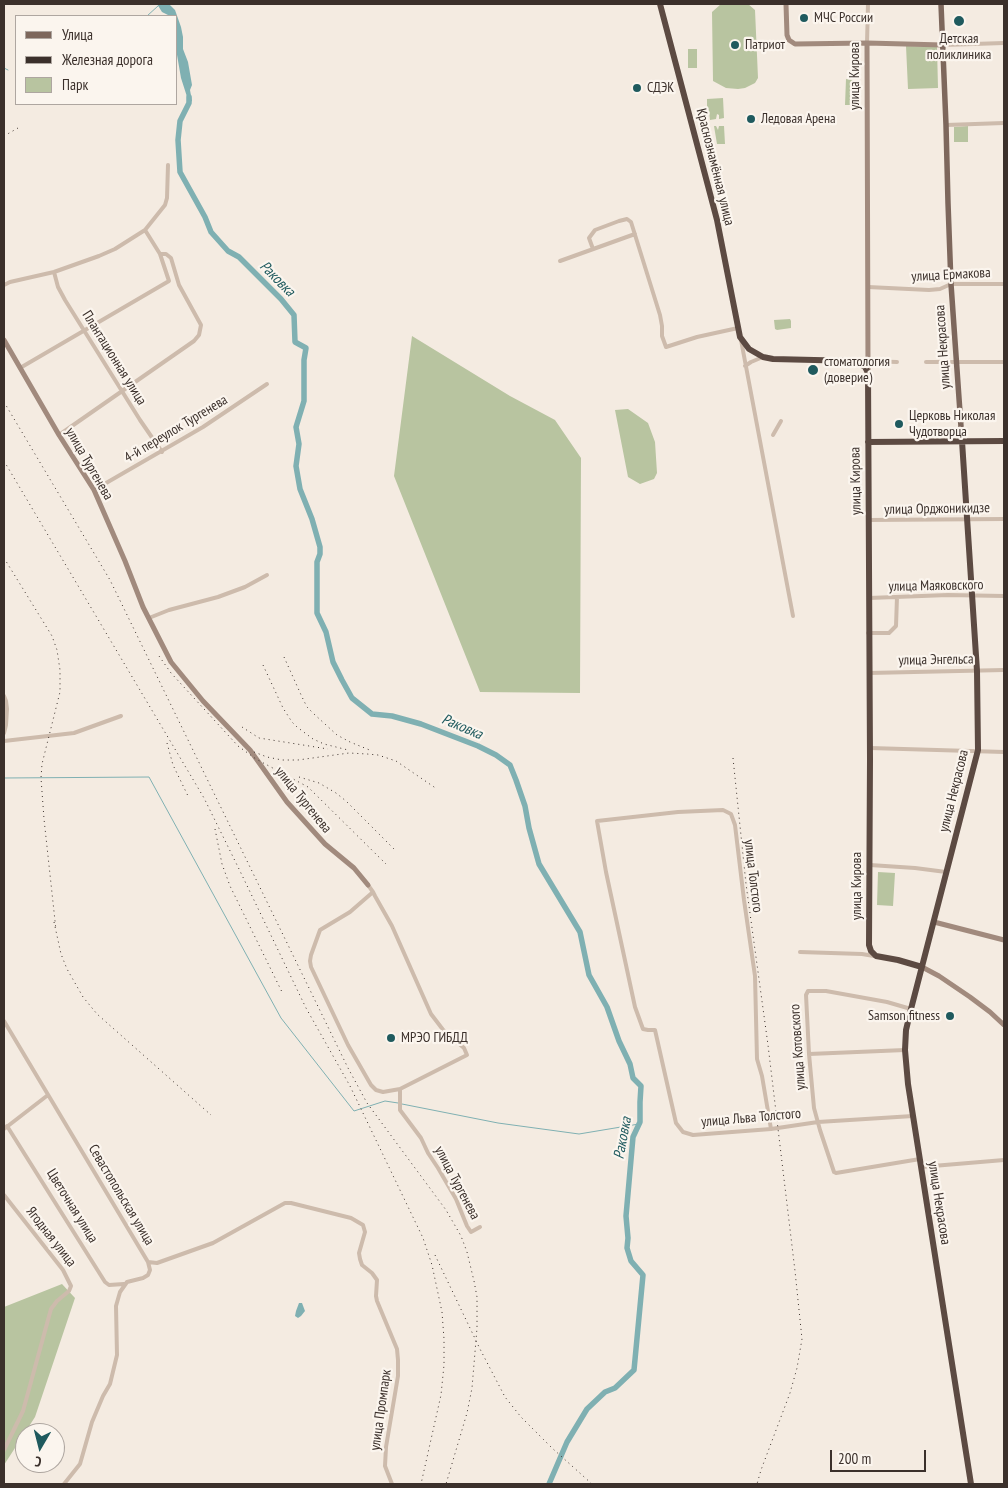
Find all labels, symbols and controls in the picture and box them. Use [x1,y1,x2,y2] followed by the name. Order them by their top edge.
[814,10,873,26] place label: МЧС России
[798,12,810,24] marker: МЧС России
[952,14,966,28] marker: Детская поликлиника
[15,15,178,105] legend
[62,25,93,44] text: Улица
[927,31,991,64] place label: Детская поликлиника
[745,37,785,53] place label: Патриот
[729,39,741,51] marker: Патриот
[847,42,863,110] street label: улица Кирова
[62,50,153,69] text: Железная дорога
[62,75,88,94] text: Парк
[647,80,674,96] place label: СДЭК
[631,82,643,94] marker: СДЭК
[692,107,738,227] street label: Краснознамённая улица
[761,111,836,127] place label: Ледовая Арена
[745,113,757,125] marker: Ледовая Арена
[256,258,298,300] water label: Раковка
[911,265,991,285] street label: улица Ермакова
[932,304,954,390] street label: улица Некрасова
[78,308,150,408] street label: Плантационная улица
[824,354,890,387] place label: стоматология (доверие)
[806,363,820,377] marker: стоматология (доверие)
[121,392,231,466] street label: 4-й переулок Тургенева
[909,408,995,441] place label: Церковь Николая Чудотворца
[893,418,905,430] marker: Церковь Николая Чудотворца
[62,425,116,503] street label: улица Тургенева
[847,447,865,515] street label: улица Кирова
[884,500,990,518] street label: улица Орджоникидзе
[888,577,984,595] street label: улица Маяковского
[898,651,974,669] street label: улица Энгельса
[439,710,485,744] water label: Раковка
[936,748,972,834] street label: улица Некрасова
[271,763,335,837] street label: улица Тургенева
[740,839,766,913] street label: улица Толстого
[849,852,865,920] street label: улица Кирова
[787,1003,809,1091] street label: улица Котовского
[868,1008,940,1024] place label: Samson fitness
[944,1010,956,1022] marker: Samson fitness
[401,1030,468,1046] place label: МРЭО ГИБДД
[385,1032,397,1044] marker: МРЭО ГИБДД
[700,1105,802,1131] street label: улица Льва Толстого
[610,1115,636,1161] water label: Раковка
[84,1142,158,1248] street label: Севастопольская улица
[431,1143,483,1223] street label: улица Тургенева
[924,1160,954,1246] street label: улица Некрасова
[43,1166,101,1246] street label: Цветочная улица
[22,1204,80,1270] street label: Ягодная улица
[367,1368,395,1452] street label: улица Промпарк
[15,1423,65,1473] north arrow
[833,1440,929,1472] scale bar
[838,1449,871,1468] text: 200 m
[34,1453,42,1471] text: С

